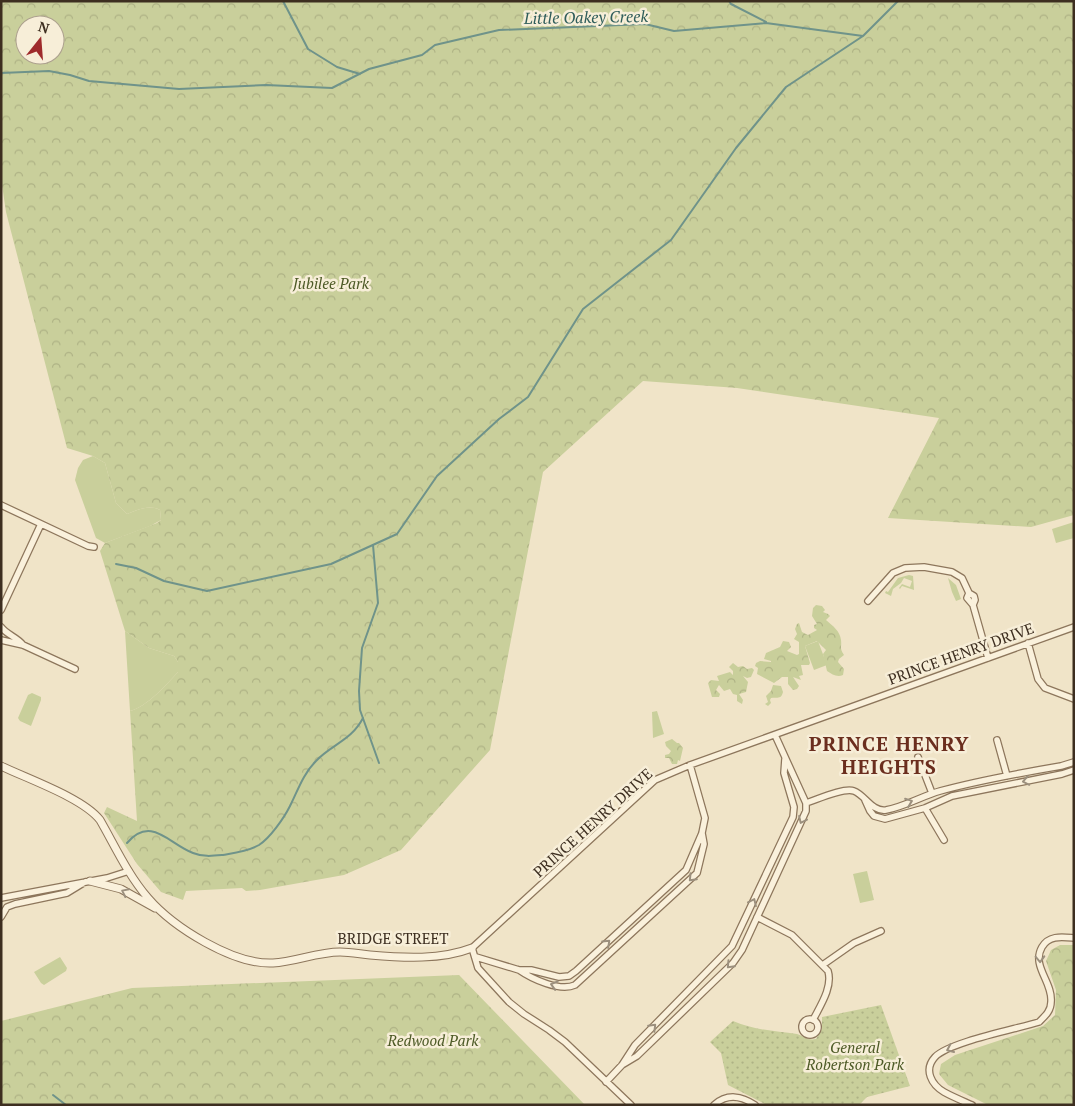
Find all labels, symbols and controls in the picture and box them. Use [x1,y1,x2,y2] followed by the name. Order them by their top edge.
[523,5,649,29] water label: Little Oakey Creek
[15,15,65,65] north arrow
[36,16,52,38] text: N
[292,273,370,293] park label: Jubilee Park
[885,617,1036,689] street label: PRINCE HENRY DRIVE
[809,730,969,780] district label: PRINCE HENRY HEIGHTS
[528,763,656,881] street label: PRINCE HENRY DRIVE
[1022,775,1031,786] one-way arrow
[904,798,913,808] one-way arrow
[798,815,808,824] one-way arrow
[689,872,698,881] one-way arrow
[122,888,131,898] one-way arrow
[747,898,757,907] one-way arrow
[337,928,449,948] street label: BRIDGE STREET
[601,940,610,949] one-way arrow
[1035,956,1045,964] one-way arrow
[727,959,736,968] one-way arrow
[550,981,559,991] one-way arrow
[647,1024,656,1033] one-way arrow
[387,1030,479,1050] park label: Redwood Park
[805,1037,905,1074] park label: General Robertson Park
[946,1043,955,1054] one-way arrow

